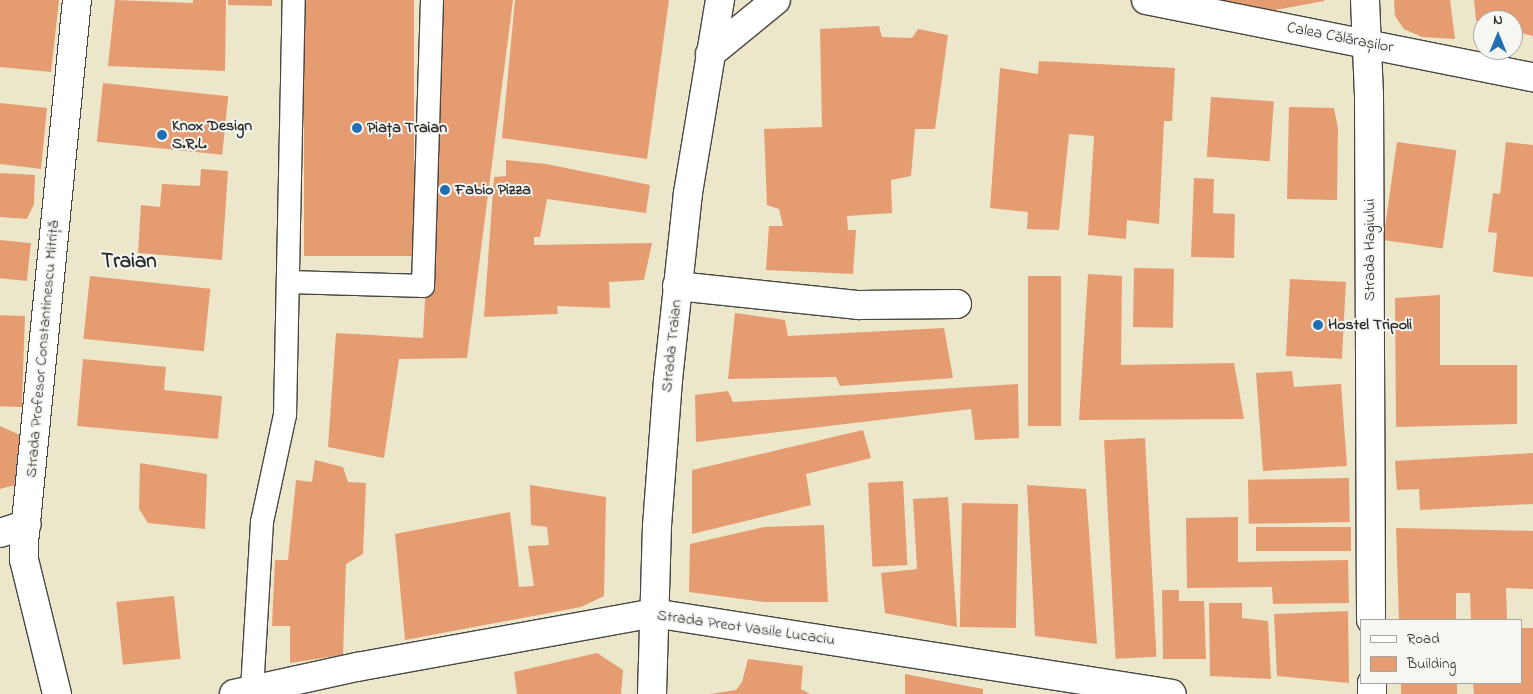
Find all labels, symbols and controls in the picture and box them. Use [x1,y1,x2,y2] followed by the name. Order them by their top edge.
[1473,10,1523,60] north arrow
[1493,10,1503,31] text: N
[1285,18,1395,58] street label: Calea Călărașilor
[172,116,252,154] place label: Knox Design S.R.L.
[367,118,447,138] place label: Piața Traian
[351,122,363,134] marker: Piața Traian
[156,129,168,141] marker: Knox Design S.R.L.
[455,180,531,200] place label: Fabio Pizza
[439,184,451,196] marker: Fabio Pizza
[1360,199,1380,301] street label: Strada Hagiului
[22,219,64,479] street label: Strada Profesor Constantinescu Mitriță
[101,249,157,275] district label: Traian
[658,299,686,393] street label: Strada Traian
[1328,315,1412,335] place label: Hostel Tripoli
[1312,319,1324,331] marker: Hostel Tripoli
[656,606,836,650] street label: Strada Preot Vasile Lucaciu
[1360,619,1523,684] legend
[1407,628,1440,650] text: Road
[1407,653,1456,675] text: Building

